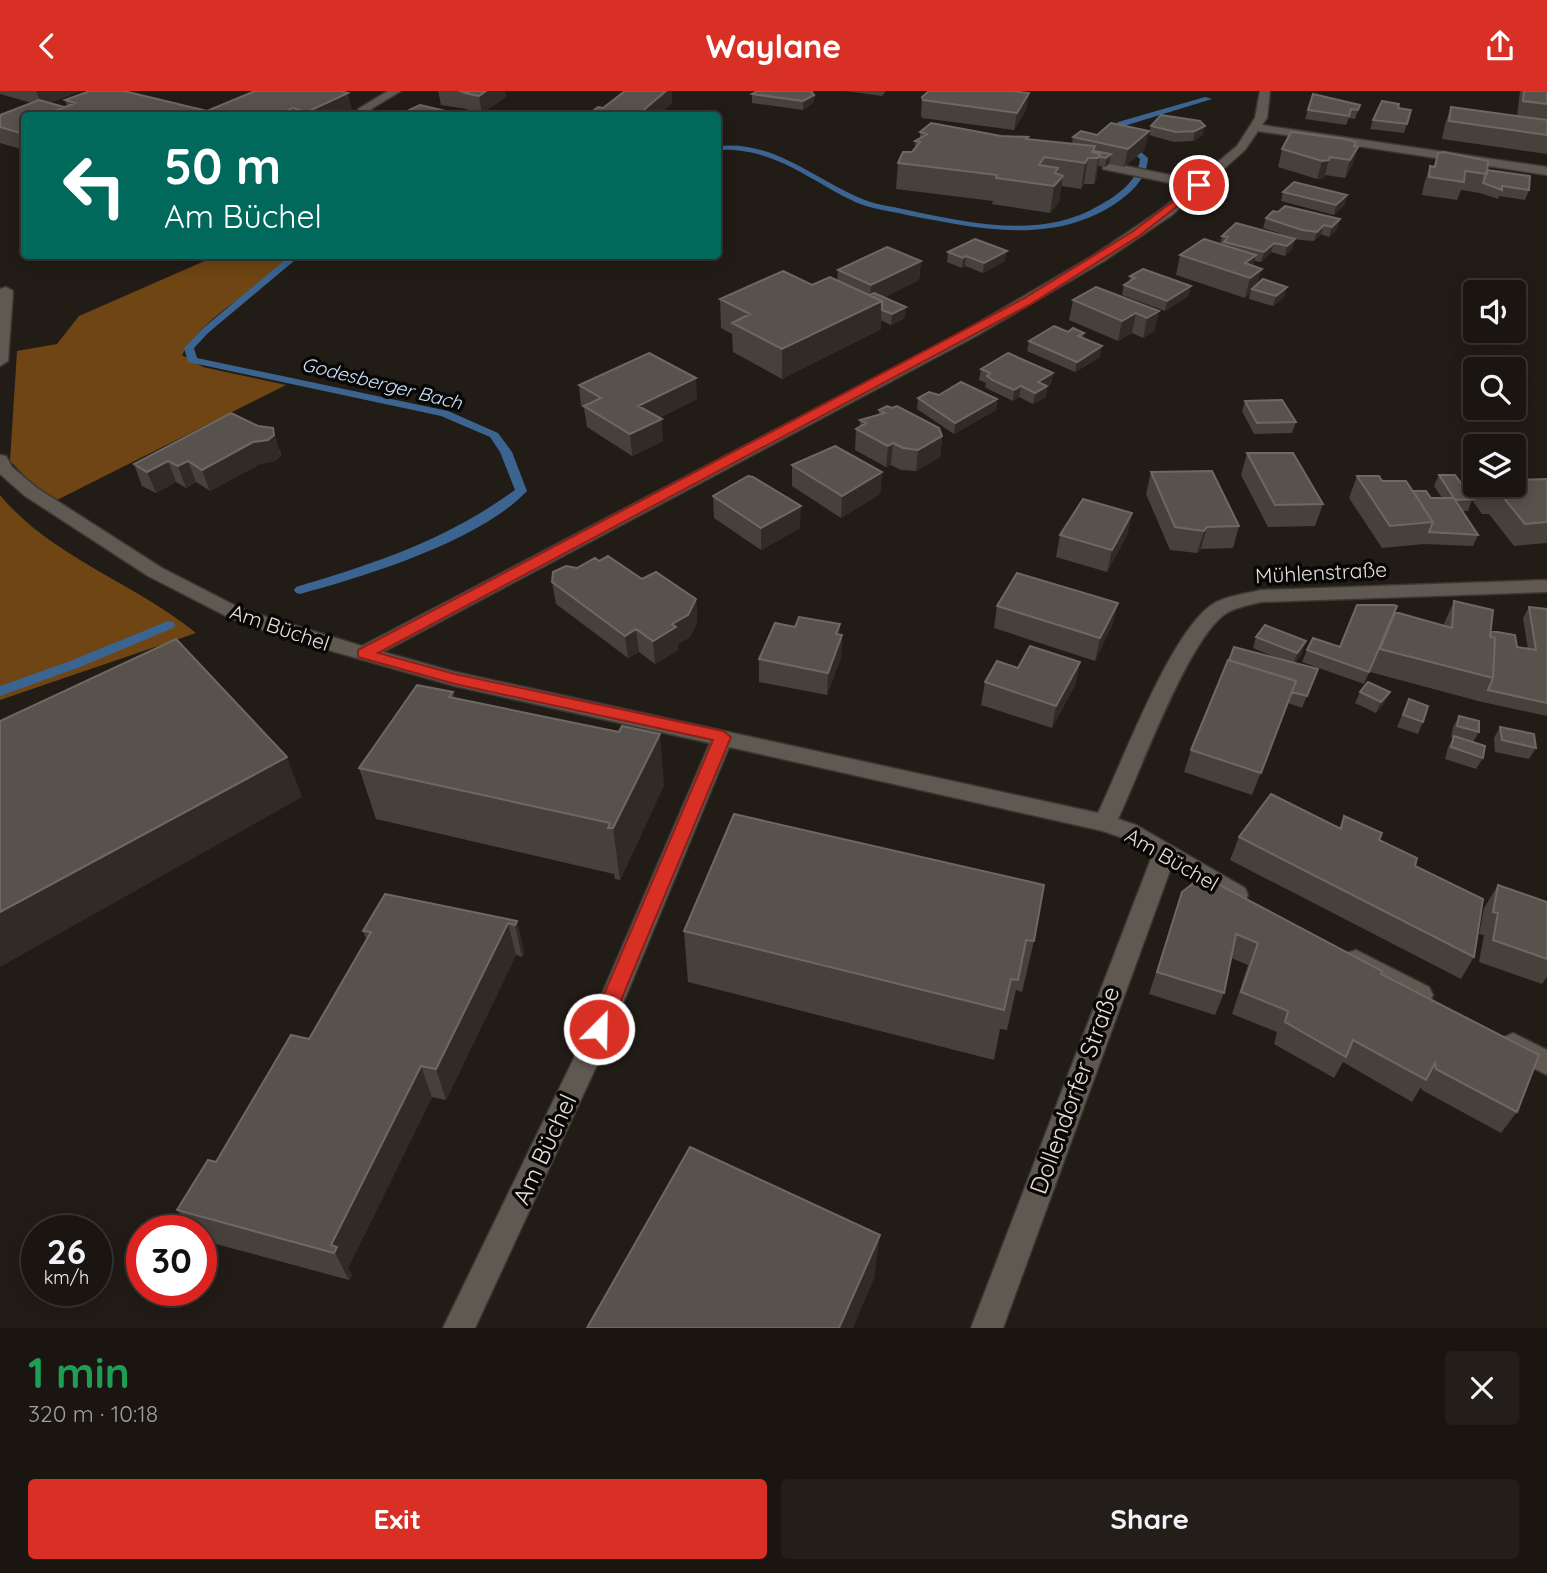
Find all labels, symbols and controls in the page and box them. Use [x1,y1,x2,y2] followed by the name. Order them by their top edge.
[706,26,841,66] text: Waylane
[28,27,66,65] icon: back
[1481,27,1519,65] icon: share
[164,135,281,196] text: 50 m
[49,140,140,231] icon: left
[1169,155,1229,215] pin
[1180,166,1218,204] icon: arrive
[164,196,322,236] text: Am Büchel
[1463,280,1526,497] map controls
[1463,280,1526,343] button: sound
[299,351,466,415] water label: Godesberger Bach
[1463,357,1526,420] button: search
[1463,434,1526,497] button: layers
[1254,556,1388,588] street label: Mühlenstraße
[227,598,333,656] street label: Am Büchel
[1121,822,1223,896] street label: Am Büchel
[1022,982,1126,1198] street label: Dollendorfer Straße
[562,992,636,1066] position arrow
[505,1089,583,1209] street label: Am Büchel
[126,1215,217,1306] speed limit sign: 30
[47,1229,86,1273] text: 26
[44,1266,89,1289] text: km/h
[28,1346,130,1399] text: 1 min
[1445,1351,1519,1425] button: close
[28,1399,158,1428] text: 320 m · 10:18
[28,1479,767,1559] button: Exit
[781,1479,1519,1559] button: Share

